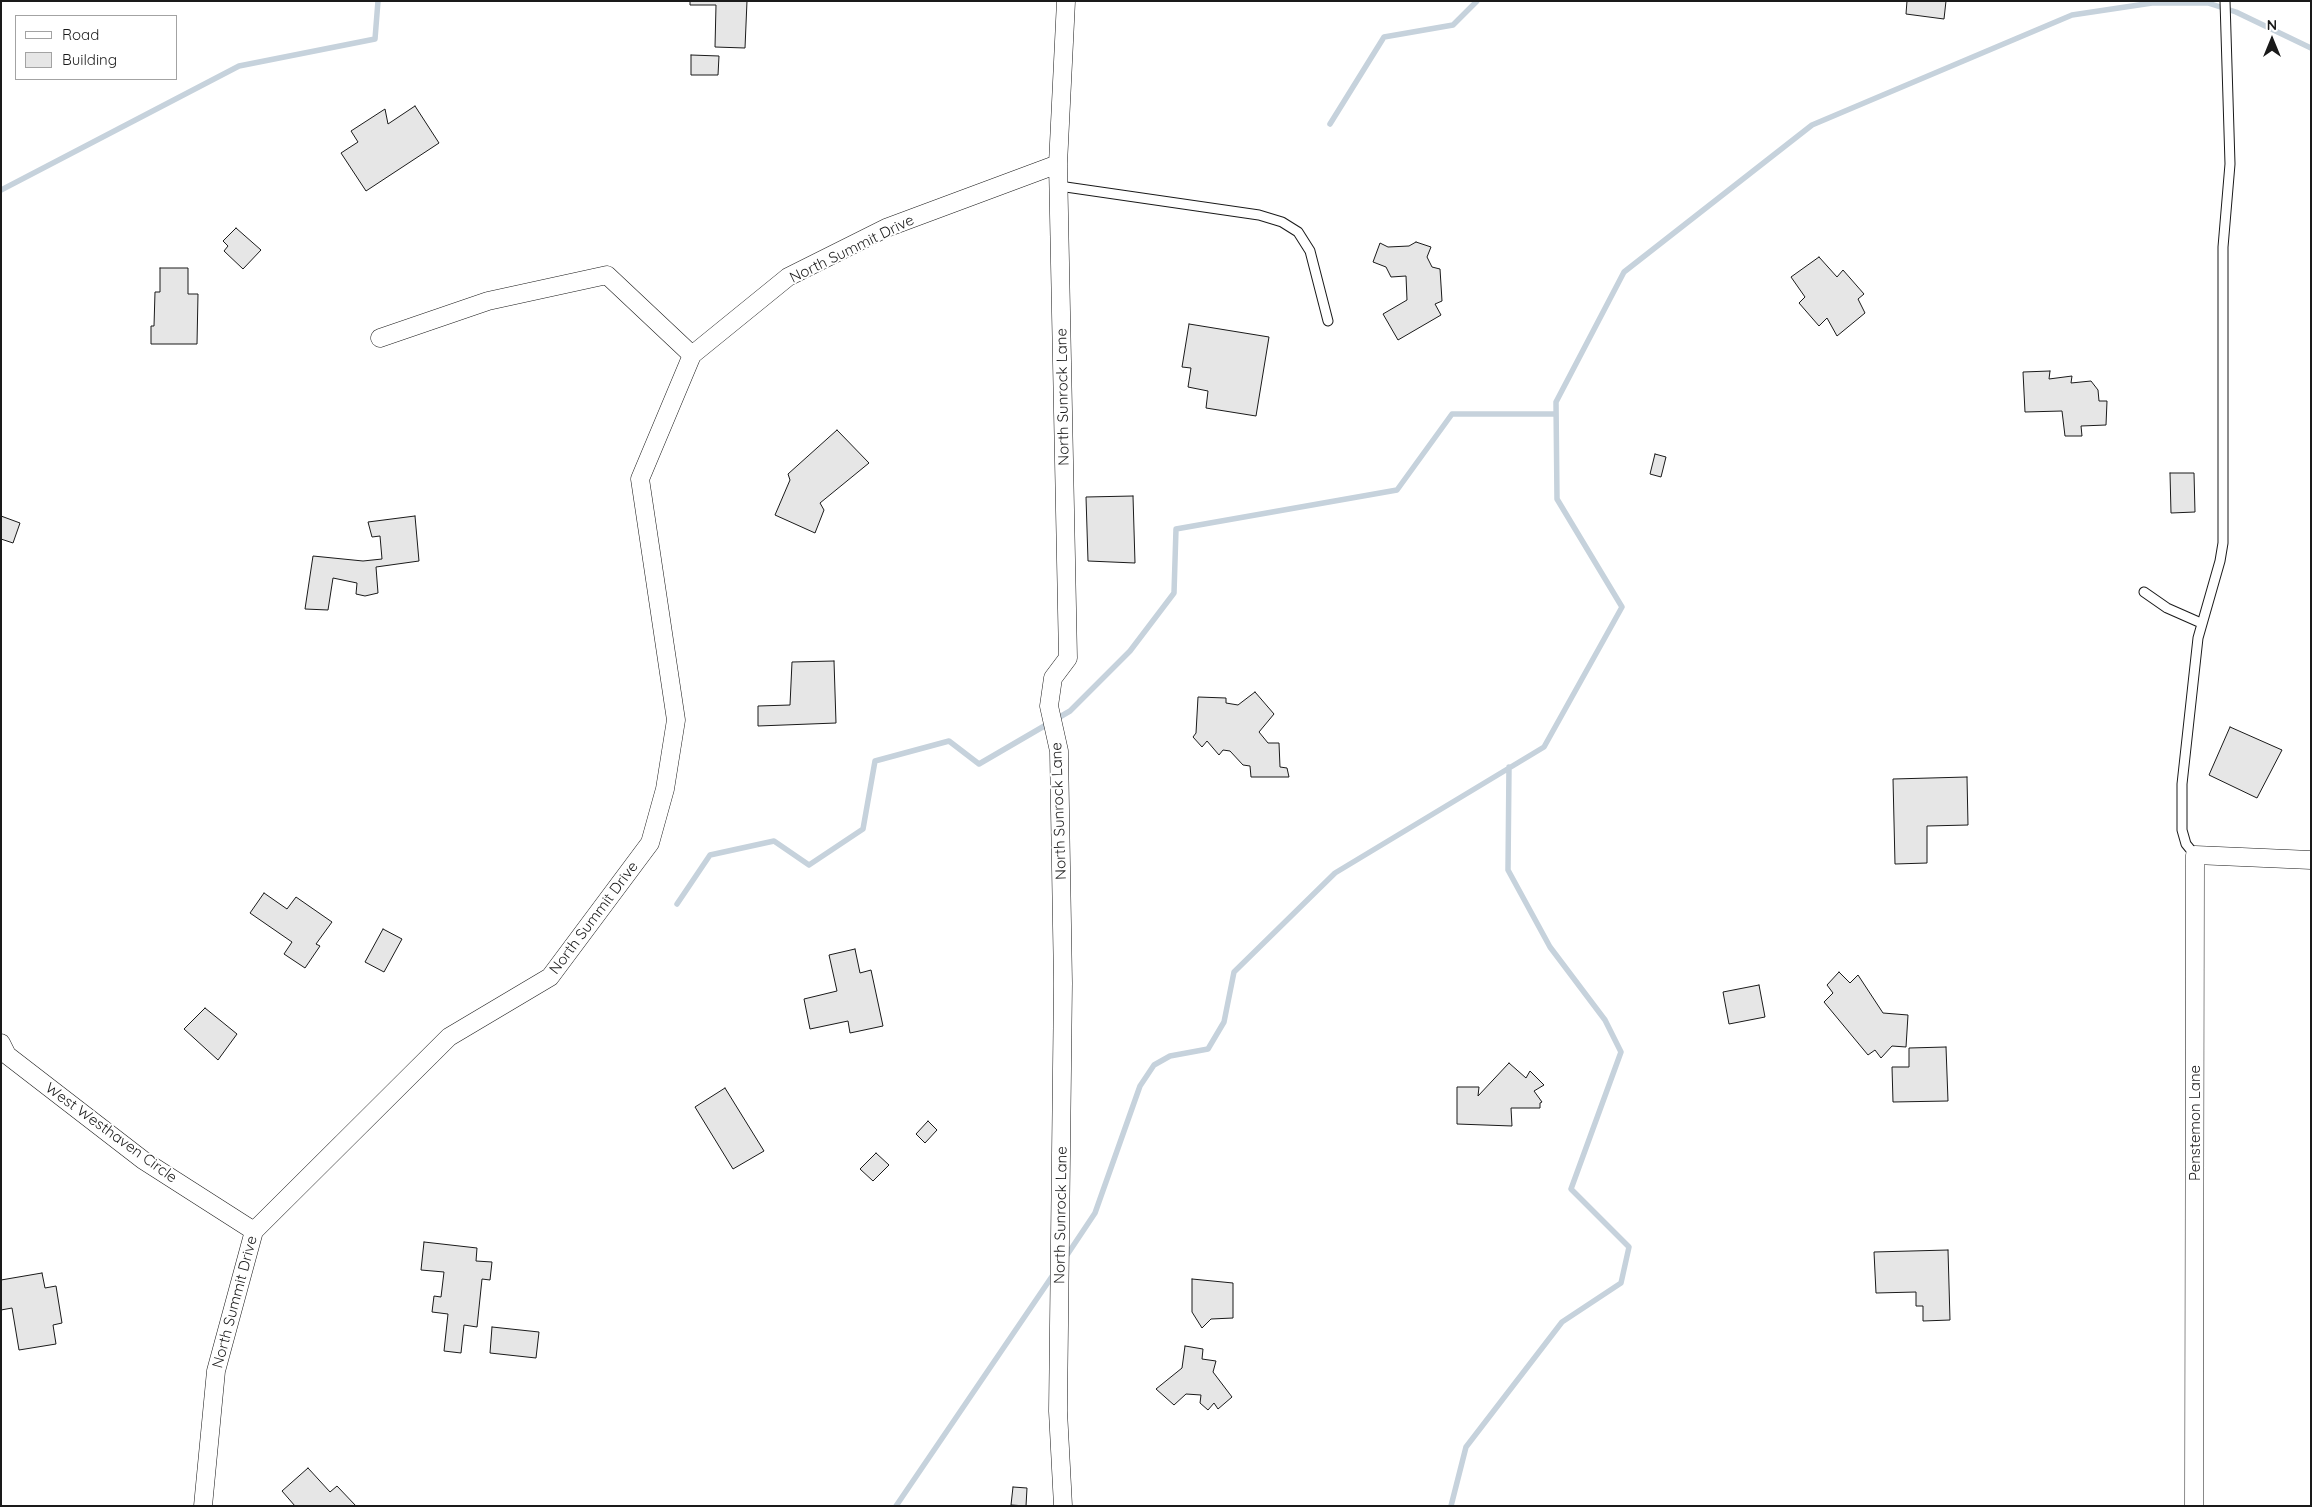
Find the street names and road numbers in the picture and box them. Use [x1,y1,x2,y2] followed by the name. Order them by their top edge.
[787,211,917,287] street label: North Summit Drive
[1053,328,1073,466] street label: North Sunrock Lane
[1048,742,1070,880] street label: North Sunrock Lane
[546,858,642,978] street label: North Summit Drive
[2186,1065,2204,1181] street label: Penstemon Lane
[42,1079,180,1187] street label: West Westhaven Circle
[1051,1146,1071,1284] street label: North Sunrock Lane
[209,1234,261,1370] street label: North Summit Drive

